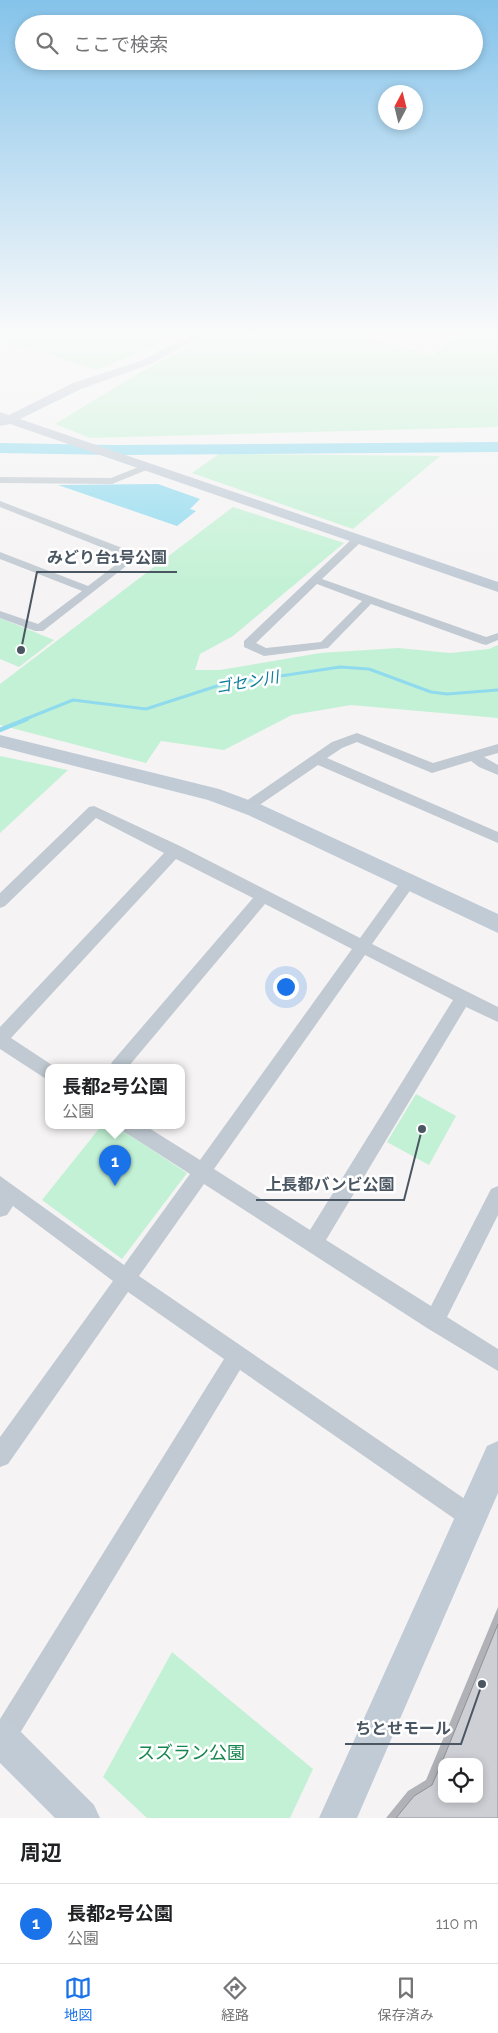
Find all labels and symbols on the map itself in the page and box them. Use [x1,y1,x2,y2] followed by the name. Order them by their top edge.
[378,85,423,130] north arrow
[37,541,177,572] callout: みどり台1号公園
[47,548,167,567] text: みどり台1号公園
[214,667,282,697] water label: ゴセン川
[273,974,299,1000] your location
[99,1145,131,1186] pin: 1
[256,1169,404,1200] callout: 上長都バンビ公園
[266,1175,394,1194] text: 上長都バンビ公園
[345,1713,461,1744] callout: ちとせモール
[355,1719,451,1738] text: ちとせモール
[137,1742,245,1763] park label: スズラン公園

